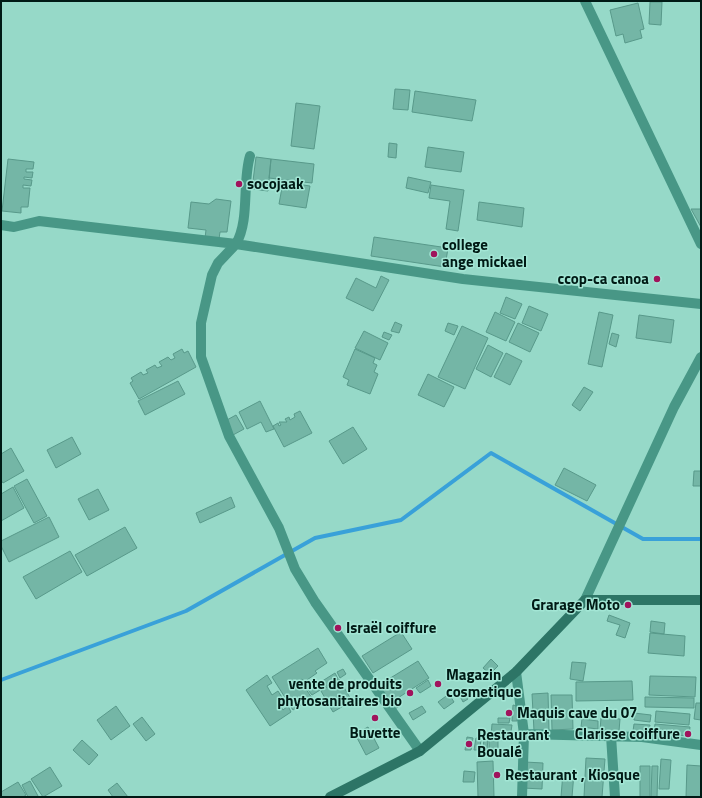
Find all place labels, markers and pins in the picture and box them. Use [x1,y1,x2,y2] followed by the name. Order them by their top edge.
[247,172,304,195] place label: socojaak
[234,179,244,189] marker: socojaak
[442,233,527,273] place label: college ange mickael
[429,249,439,259] marker: college ange mickael
[558,267,649,290] place label: ccop-ca canoa
[652,274,662,284] marker: ccop-ca canoa
[531,593,620,616] place label: Grarage Moto
[623,600,633,610] marker: Grarage Moto
[346,616,437,639] place label: Israël coiffure
[333,623,343,633] marker: Israël coiffure
[446,663,522,703] place label: Magazin cosmetique
[277,672,402,712] place label: vente de produits phytosanitaires bio
[433,679,443,689] marker: Magazin cosmetique
[405,688,415,698] marker: vente de produits phytosanitaires bio
[517,701,637,724] place label: Maquis cave du 07
[504,708,514,718] marker: Maquis cave du 07
[370,713,380,723] marker: Buvette
[349,721,401,744] place label: Buvette
[575,722,680,745] place label: Clarisse coiffure
[477,723,550,763] place label: Restaurant Boualé
[683,729,693,739] marker: Clarisse coiffure
[464,739,474,749] marker: Restaurant Boualé
[505,763,640,786] place label: Restaurant , Kiosque
[492,770,502,780] marker: Restaurant , Kiosque

